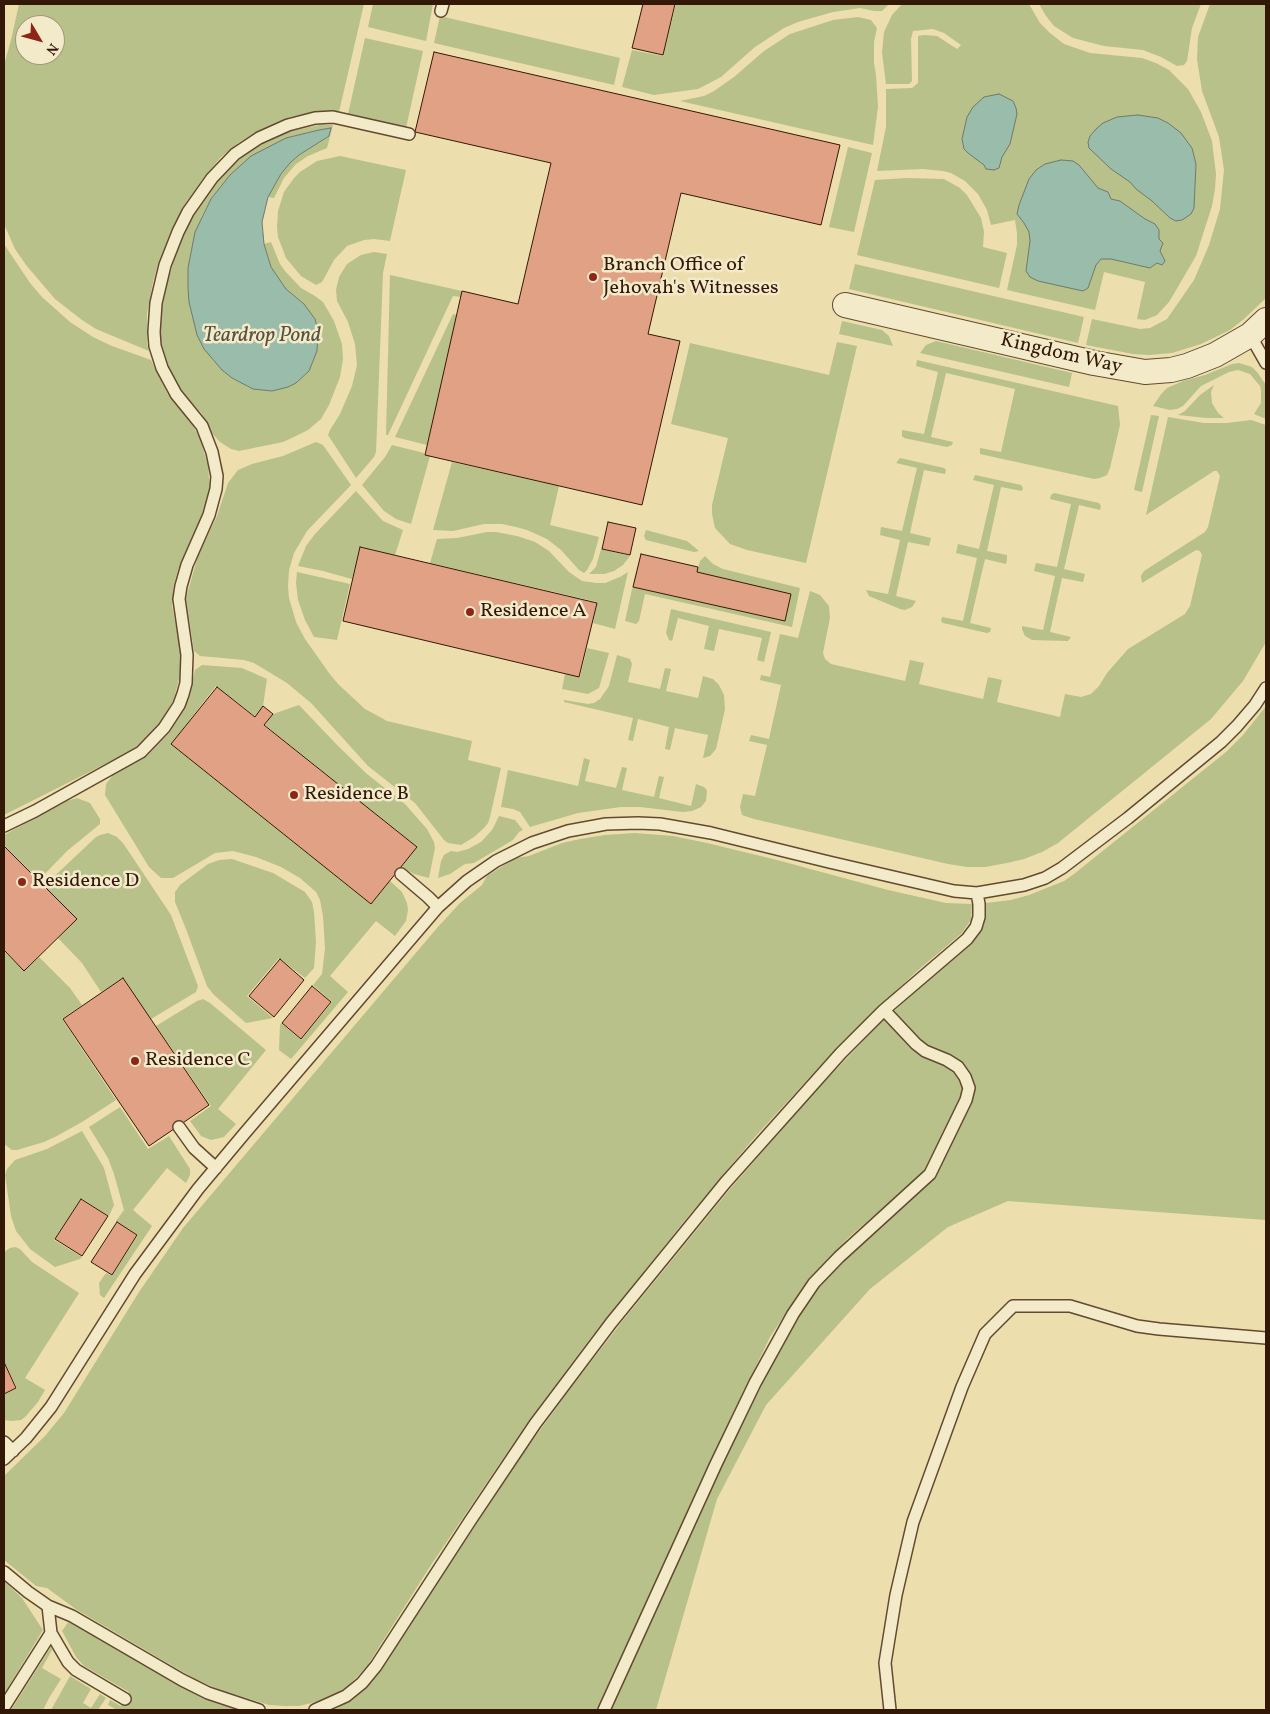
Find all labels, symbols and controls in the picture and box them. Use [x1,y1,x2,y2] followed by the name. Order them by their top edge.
[15,15,65,65] north arrow
[41,39,62,58] text: N
[603,254,778,301] place label: Branch Office of Jehovah's Witnesses
[587,271,599,283] marker: Branch Office of Jehovah's Witnesses
[203,324,321,350] water label: Teardrop Pond
[998,329,1124,381] street label: Kingdom Way
[480,600,587,624] place label: Residence A
[464,606,476,618] marker: Residence A
[304,783,409,807] place label: Residence B
[288,789,300,801] marker: Residence B
[32,870,139,894] place label: Residence D
[16,876,28,888] marker: Residence D
[145,1049,251,1073] place label: Residence C
[129,1055,141,1067] marker: Residence C

